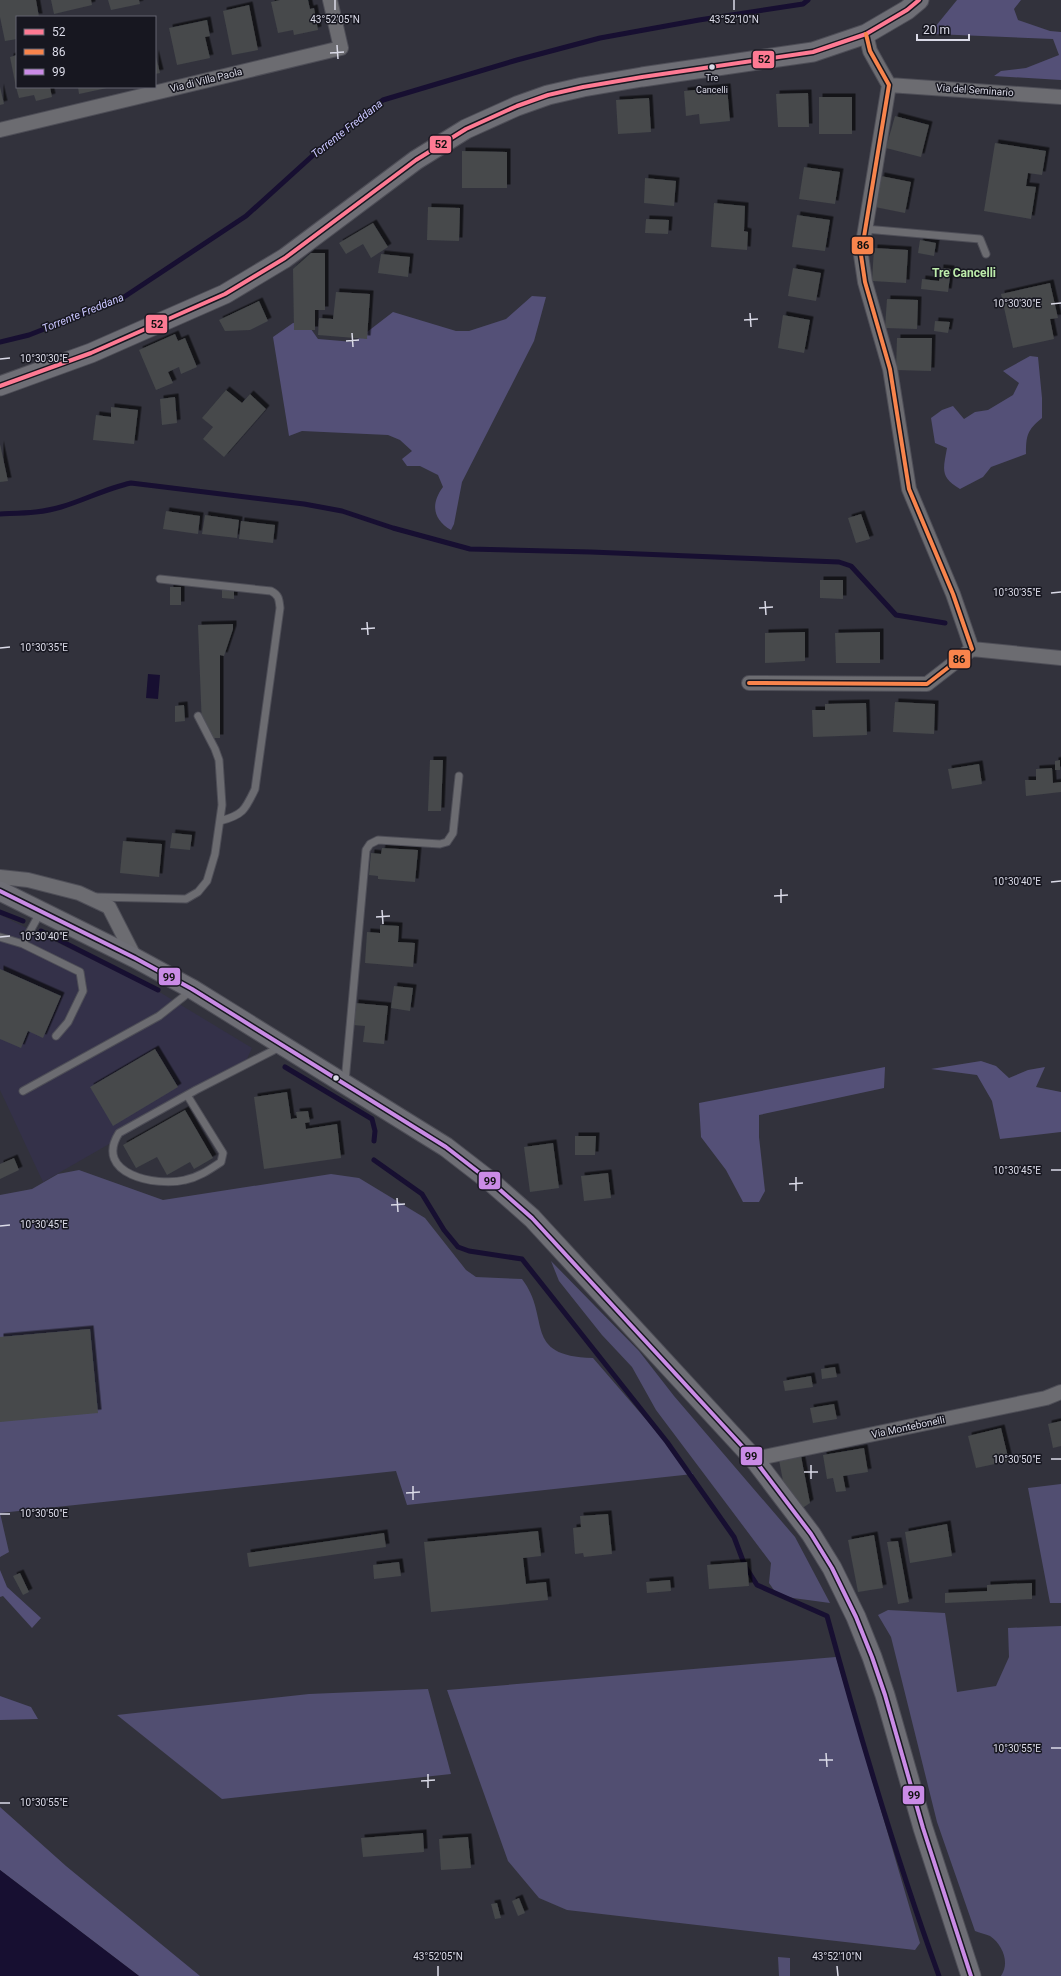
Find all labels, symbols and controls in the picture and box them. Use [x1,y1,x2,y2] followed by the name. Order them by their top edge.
[310,14,360,25] text: 43°52'05"N
[709,14,759,25] text: 43°52'10"N
[16,16,156,88] legend
[917,16,969,42] scale bar
[923,23,950,37] text: 20 m
[52,25,66,39] text: 52
[52,45,66,59] text: 86
[752,50,775,69] line badge: 52
[758,53,770,66] text: 52
[707,62,717,72] marker: Tre Cancelli
[52,65,66,79] text: 99
[169,66,243,94] street label: Via di Villa Paola
[696,73,728,95] place label: Tre Cancelli
[936,82,1014,98] street label: Via del Seminario
[309,97,385,161] water label: Torrente Freddana
[429,135,452,154] line badge: 52
[435,138,447,151] text: 52
[851,236,874,255] line badge: 86
[857,239,869,252] text: 86
[932,266,996,280] district label: Tre Cancelli
[40,291,126,335] water label: Torrente Freddana
[993,298,1041,309] text: 10°30'30"E
[145,314,168,334] line badge: 52
[151,318,163,331] text: 52
[20,353,68,364] text: 10°30'30"E
[993,587,1041,598] text: 10°30'35"E
[20,642,68,653] text: 10°30'35"E
[948,649,971,669] line badge: 86
[953,653,965,666] text: 86
[993,876,1041,887] text: 10°30'40"E
[20,931,68,942] text: 10°30'40"E
[158,967,181,986] line badge: 99
[163,971,175,984] text: 99
[331,1073,341,1083] unlabelled marker
[993,1165,1041,1176] text: 10°30'45"E
[478,1171,501,1190] line badge: 99
[484,1175,496,1188] text: 99
[20,1219,68,1230] text: 10°30'45"E
[870,1414,946,1440] street label: Via Montebonelli
[740,1446,763,1466] line badge: 99
[745,1450,757,1463] text: 99
[993,1454,1041,1465] text: 10°30'50"E
[20,1508,68,1519] text: 10°30'50"E
[993,1743,1041,1754] text: 10°30'55"E
[902,1785,925,1805] line badge: 99
[908,1789,920,1802] text: 99
[20,1797,68,1808] text: 10°30'55"E
[413,1951,463,1962] text: 43°52'05"N
[812,1951,862,1962] text: 43°52'10"N

